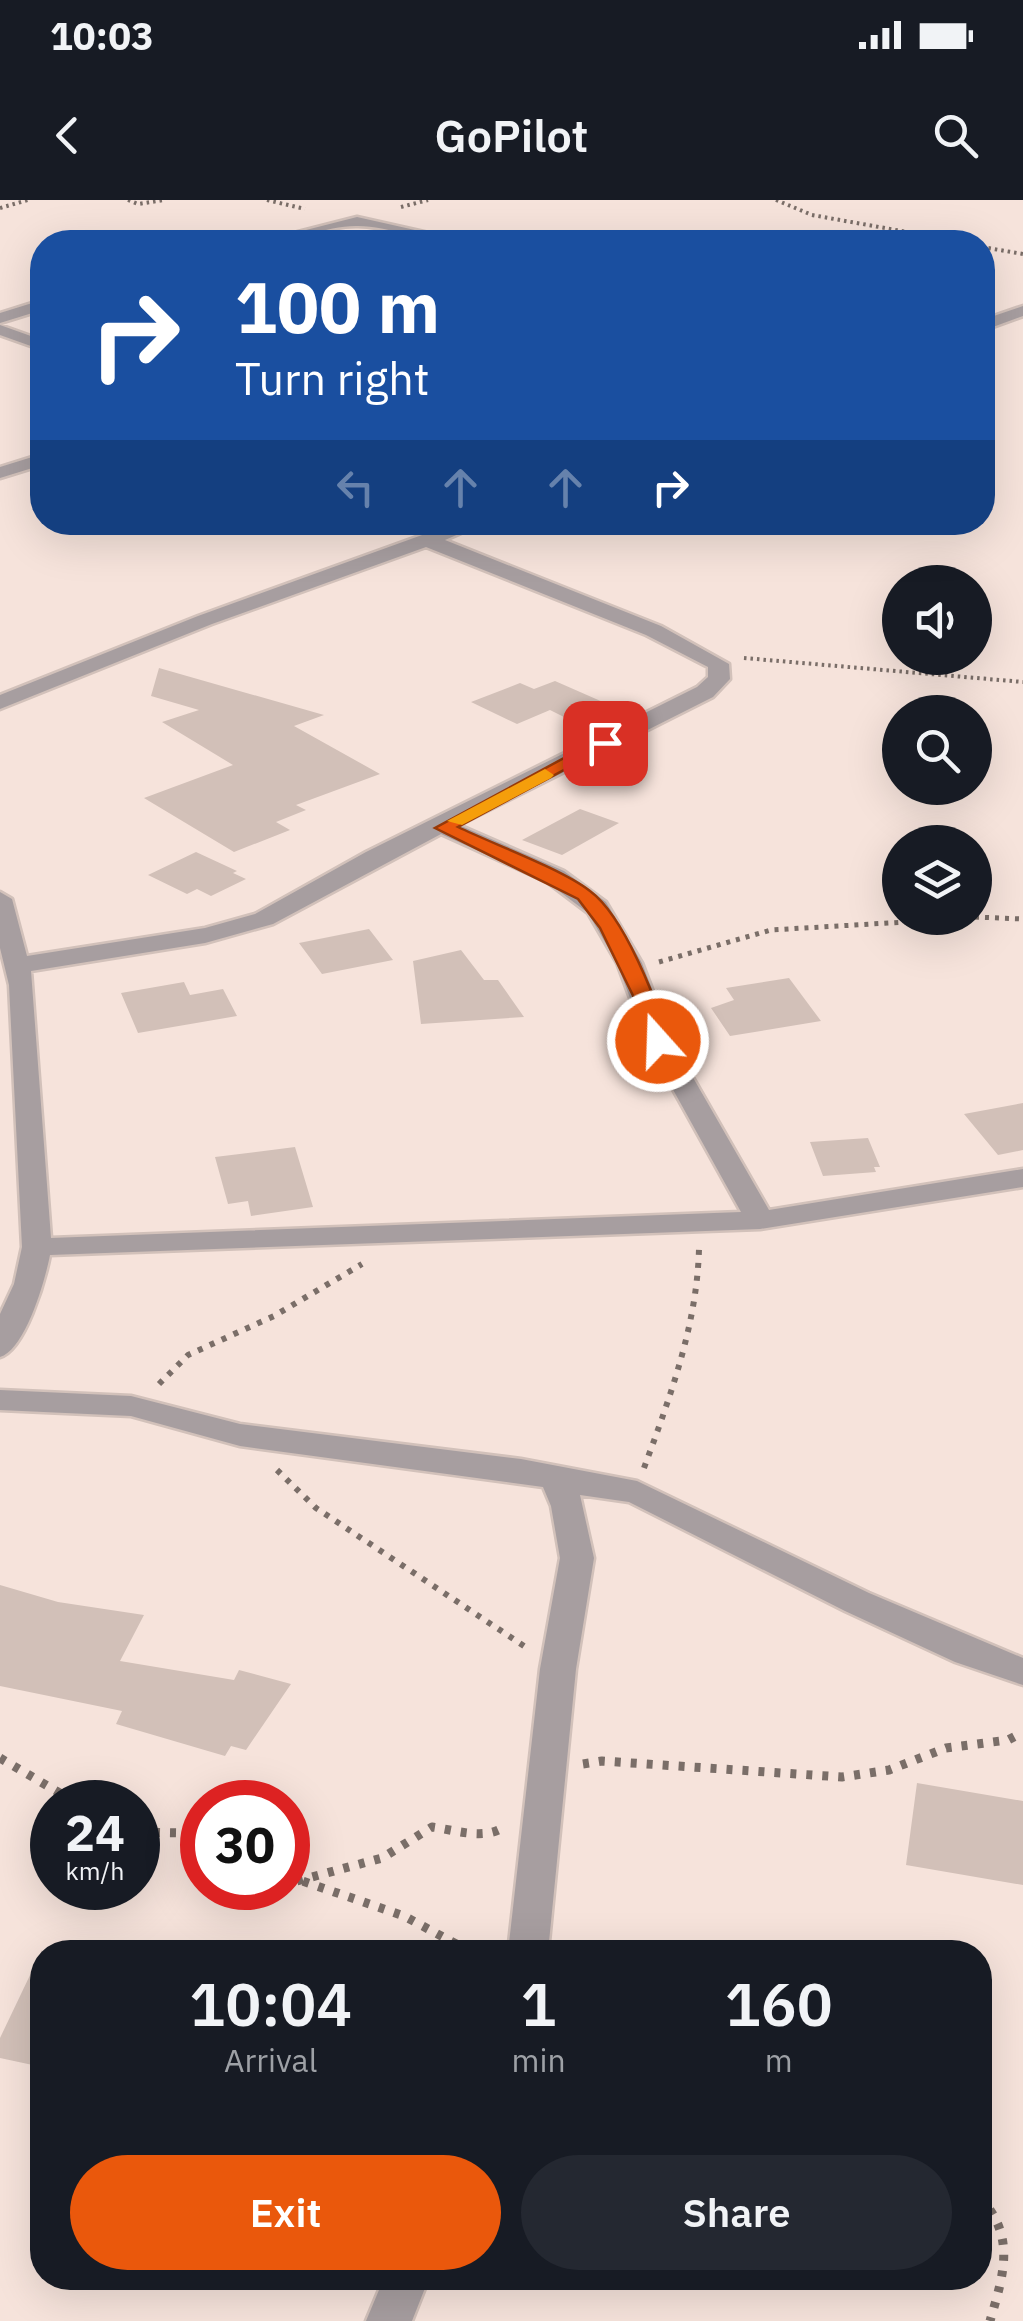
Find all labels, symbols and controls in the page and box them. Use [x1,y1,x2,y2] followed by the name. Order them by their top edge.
[50,11,154,60] text: 10:03
[435,106,588,164] text: GoPilot
[40,108,95,163] icon: back
[928,108,983,163] icon: search
[235,261,440,352] text: 100 m
[70,270,200,400] icon: right
[235,349,430,407] text: Turn right
[328,460,383,515] icon: left
[433,460,488,515] icon: ahead
[538,460,593,515] icon: ahead
[643,460,698,515] icon: right
[882,565,992,935] map controls
[882,565,992,675] button: sound
[882,695,992,805] button: search
[563,701,648,786] pin
[578,716,633,771] icon: arrive
[882,825,992,935] button: layers
[606,989,710,1093] position arrow
[180,1780,310,1910] speed limit sign: 30
[65,1800,125,1865] text: 24
[66,1854,124,1887] text: km/h
[189,1964,352,2043] text: 10:04
[521,1964,557,2043] text: 1
[725,1964,833,2043] text: 160
[224,2039,317,2081] text: Arrival
[511,2039,566,2081] text: min
[765,2039,793,2081] text: m
[70,2155,501,2270] button: Exit
[521,2155,952,2270] button: Share

